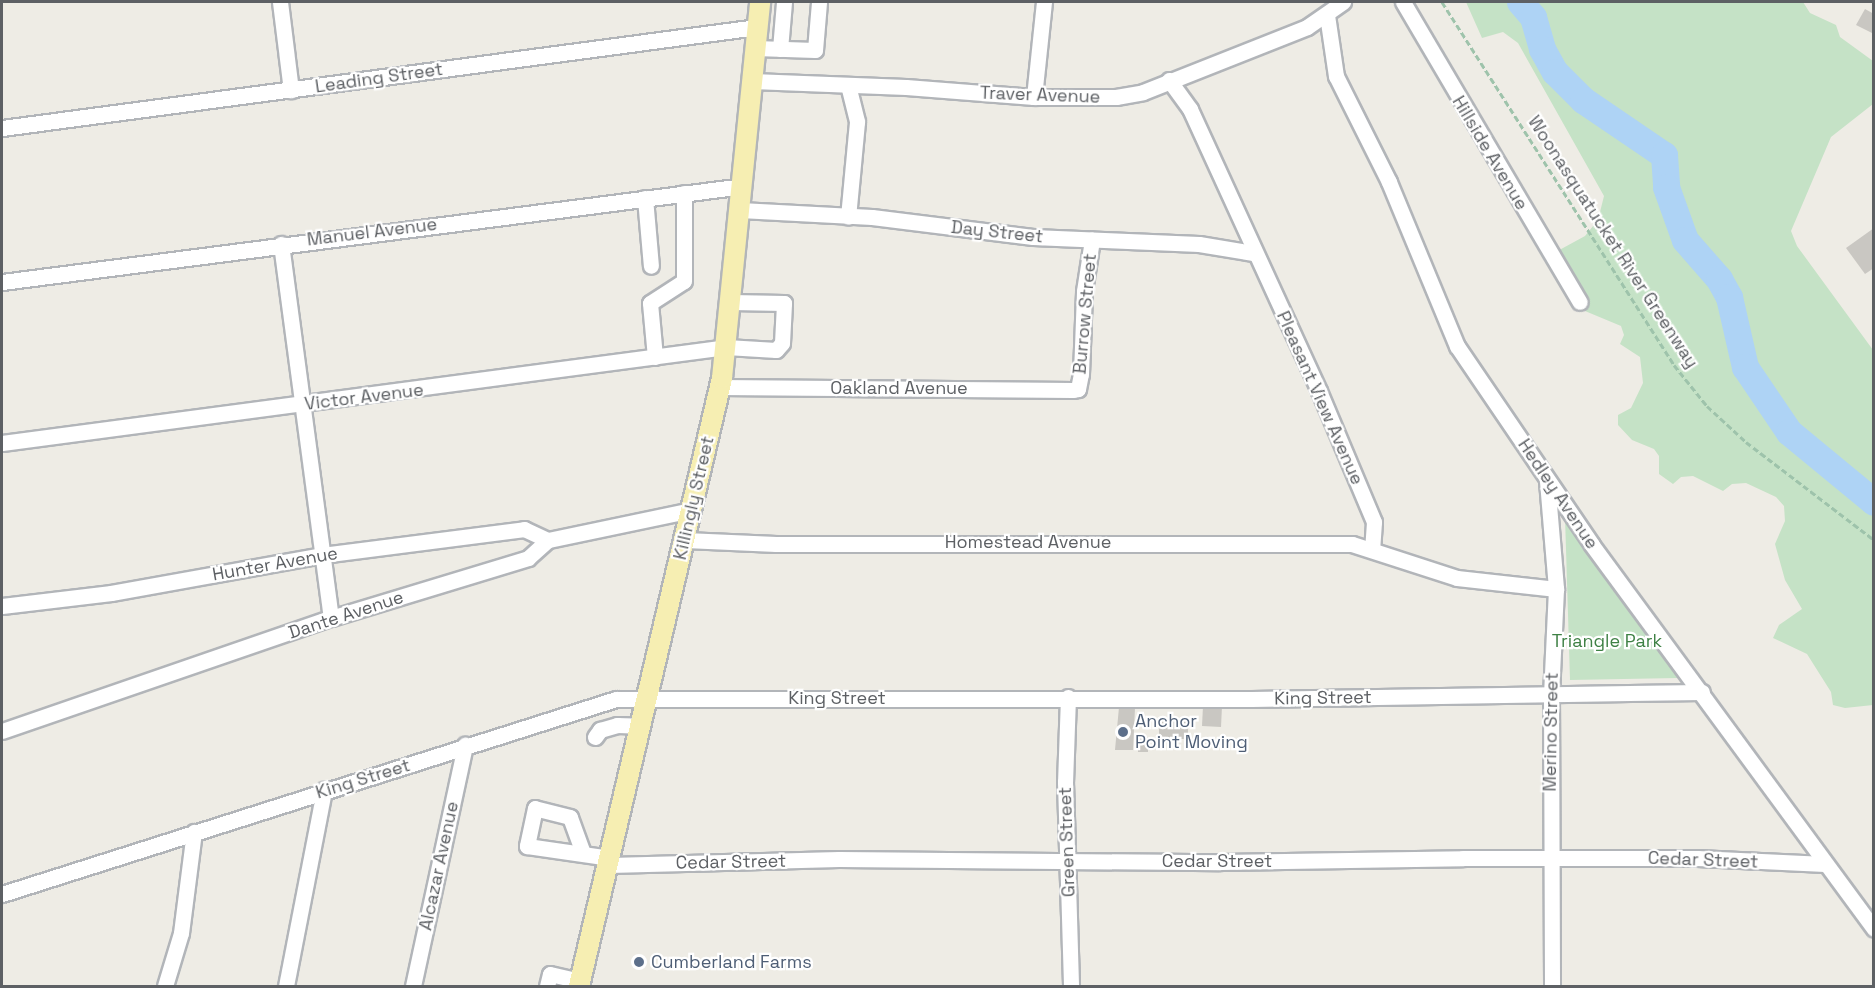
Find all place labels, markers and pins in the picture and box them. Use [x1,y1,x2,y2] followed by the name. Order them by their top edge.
[1135,711,1248,754] place label: Anchor Point Moving
[1116,725,1130,739] marker: Anchor Point Moving
[651,951,812,973] place label: Cumberland Farms
[632,955,646,969] marker: Cumberland Farms

